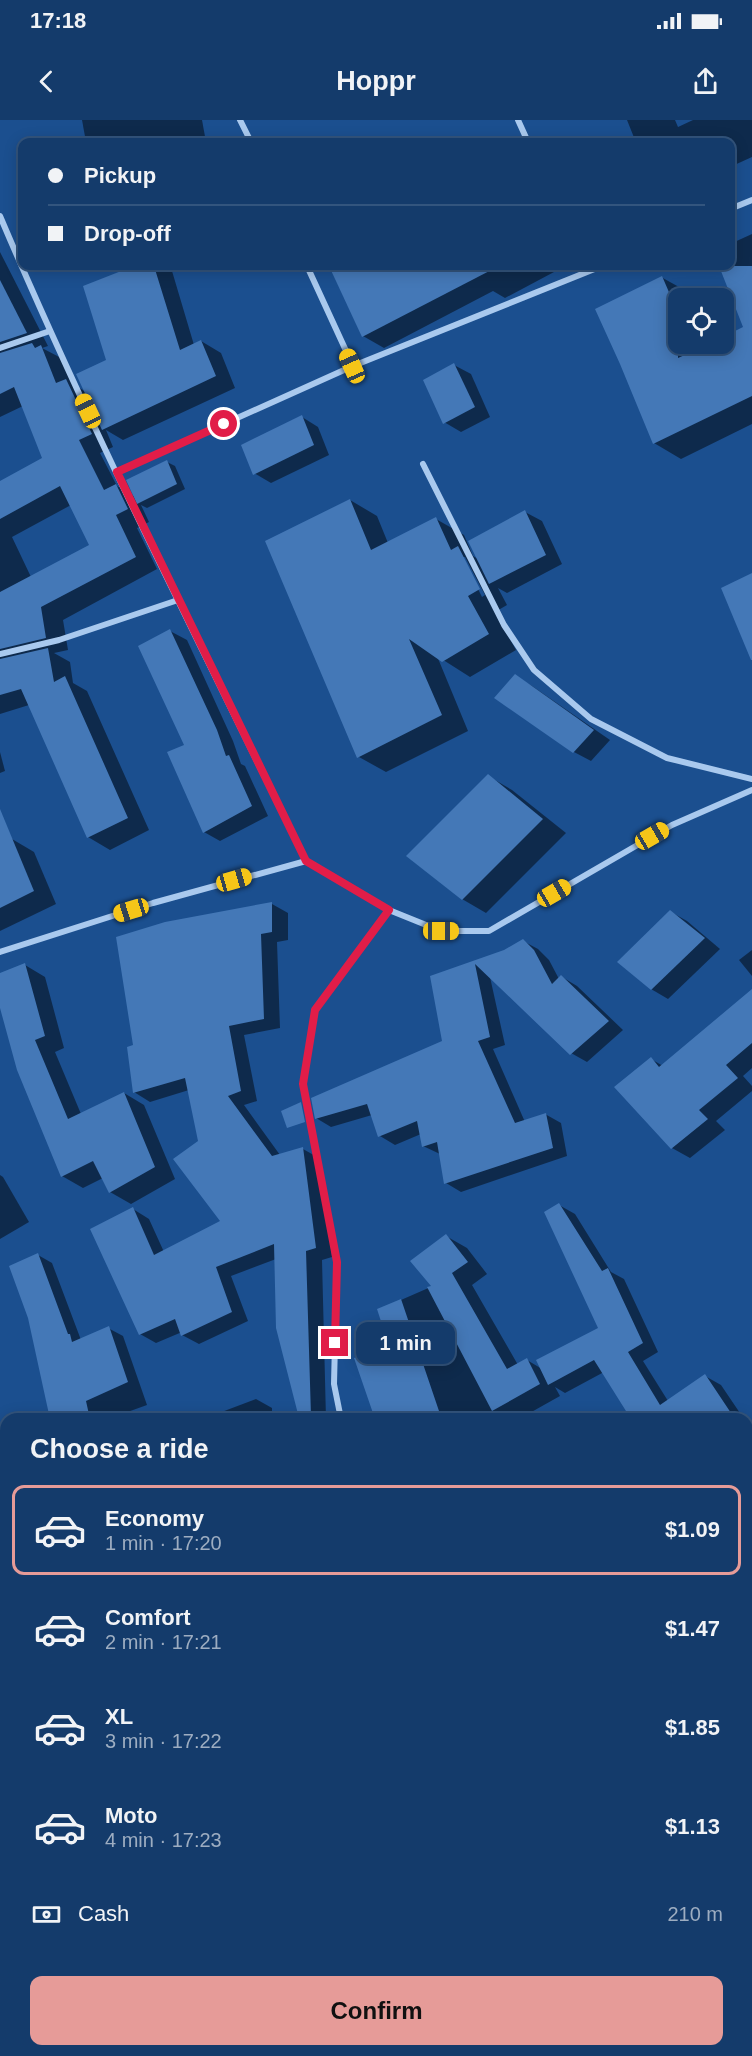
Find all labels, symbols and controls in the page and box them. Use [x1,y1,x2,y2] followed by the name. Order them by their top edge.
[30,8,86,33] text: 17:18
[30,65,63,98] icon: back
[689,65,722,98] icon: share
[336,66,416,96] text: Hoppr
[84,163,156,188] text: Pickup
[84,221,171,246] text: Drop-off
[668,288,734,354] map controls
[668,288,734,354] button: locate
[336,346,368,386] car
[72,391,104,431] car
[210,410,237,437] route start
[632,819,672,853] car
[214,866,254,894] car
[534,876,574,910] car
[111,896,151,924] car
[423,922,459,940] car
[356,1322,455,1364] callout: 1 min
[321,1329,348,1356] route end
[379,1332,432,1354] text: 1 min
[30,1434,209,1464] text: Choose a ride
[33,1503,87,1557] icon: car
[105,1506,204,1531] text: Economy
[665,1517,720,1542] text: $1.09
[105,1532,222,1554] text: 1 min · 17:20
[33,1602,87,1656] icon: car
[105,1605,191,1630] text: Comfort
[665,1616,720,1641] text: $1.47
[105,1631,222,1653] text: 2 min · 17:21
[33,1701,87,1755] icon: car
[105,1704,133,1729] text: XL
[665,1715,720,1740] text: $1.85
[105,1730,222,1752] text: 3 min · 17:22
[33,1800,87,1854] icon: car
[105,1803,158,1828] text: Moto
[665,1814,720,1839] text: $1.13
[105,1829,222,1851] text: 4 min · 17:23
[30,1898,63,1931] icon: cash
[78,1901,129,1926] text: Cash
[667,1903,723,1925] text: 210 m
[30,1976,723,2045] button: Confirm

